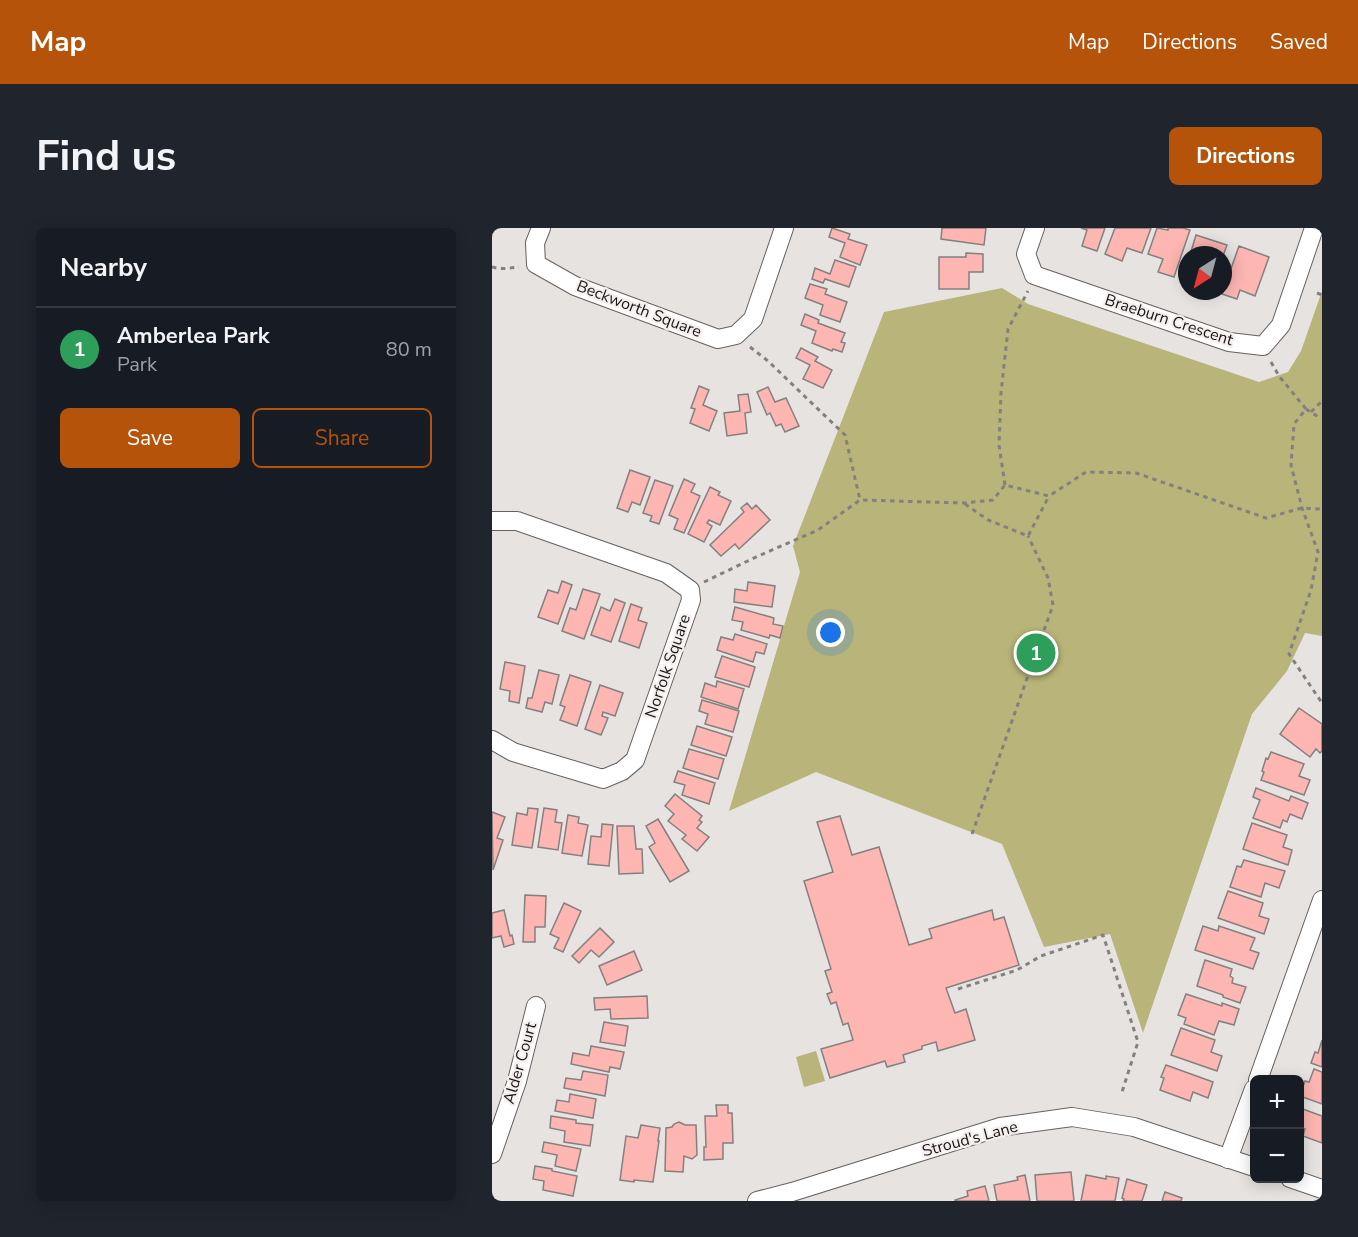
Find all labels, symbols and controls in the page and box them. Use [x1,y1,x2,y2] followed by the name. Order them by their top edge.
[30,23,86,61] text: Map
[1068,28,1109,56] text: Map
[1142,28,1237,56] text: Directions
[1270,28,1328,56] text: Saved
[1169,127,1322,185] button: Directions
[36,128,176,185] text: Find us
[1178,246,1232,300] north arrow
[60,250,147,285] text: Nearby
[573,275,705,343] street label: Beckworth Square
[1102,289,1236,351] street label: Braeburn Crescent
[117,321,270,351] text: Amberlea Park
[74,336,86,363] text: 1
[386,336,432,363] text: 80 m
[117,351,157,378] text: Park
[60,408,240,468] button: Save
[252,408,432,468] button: Share
[640,611,696,721] street label: Norfolk Square
[816,618,845,647] your location
[1016,630,1056,676] pin: 1
[498,1019,542,1106] street label: Alder Court
[1250,1075,1304,1183] map controls
[1250,1075,1304,1129] button: +
[920,1116,1020,1162] street label: Stroud's Lane
[1250,1129,1304,1183] button: −

